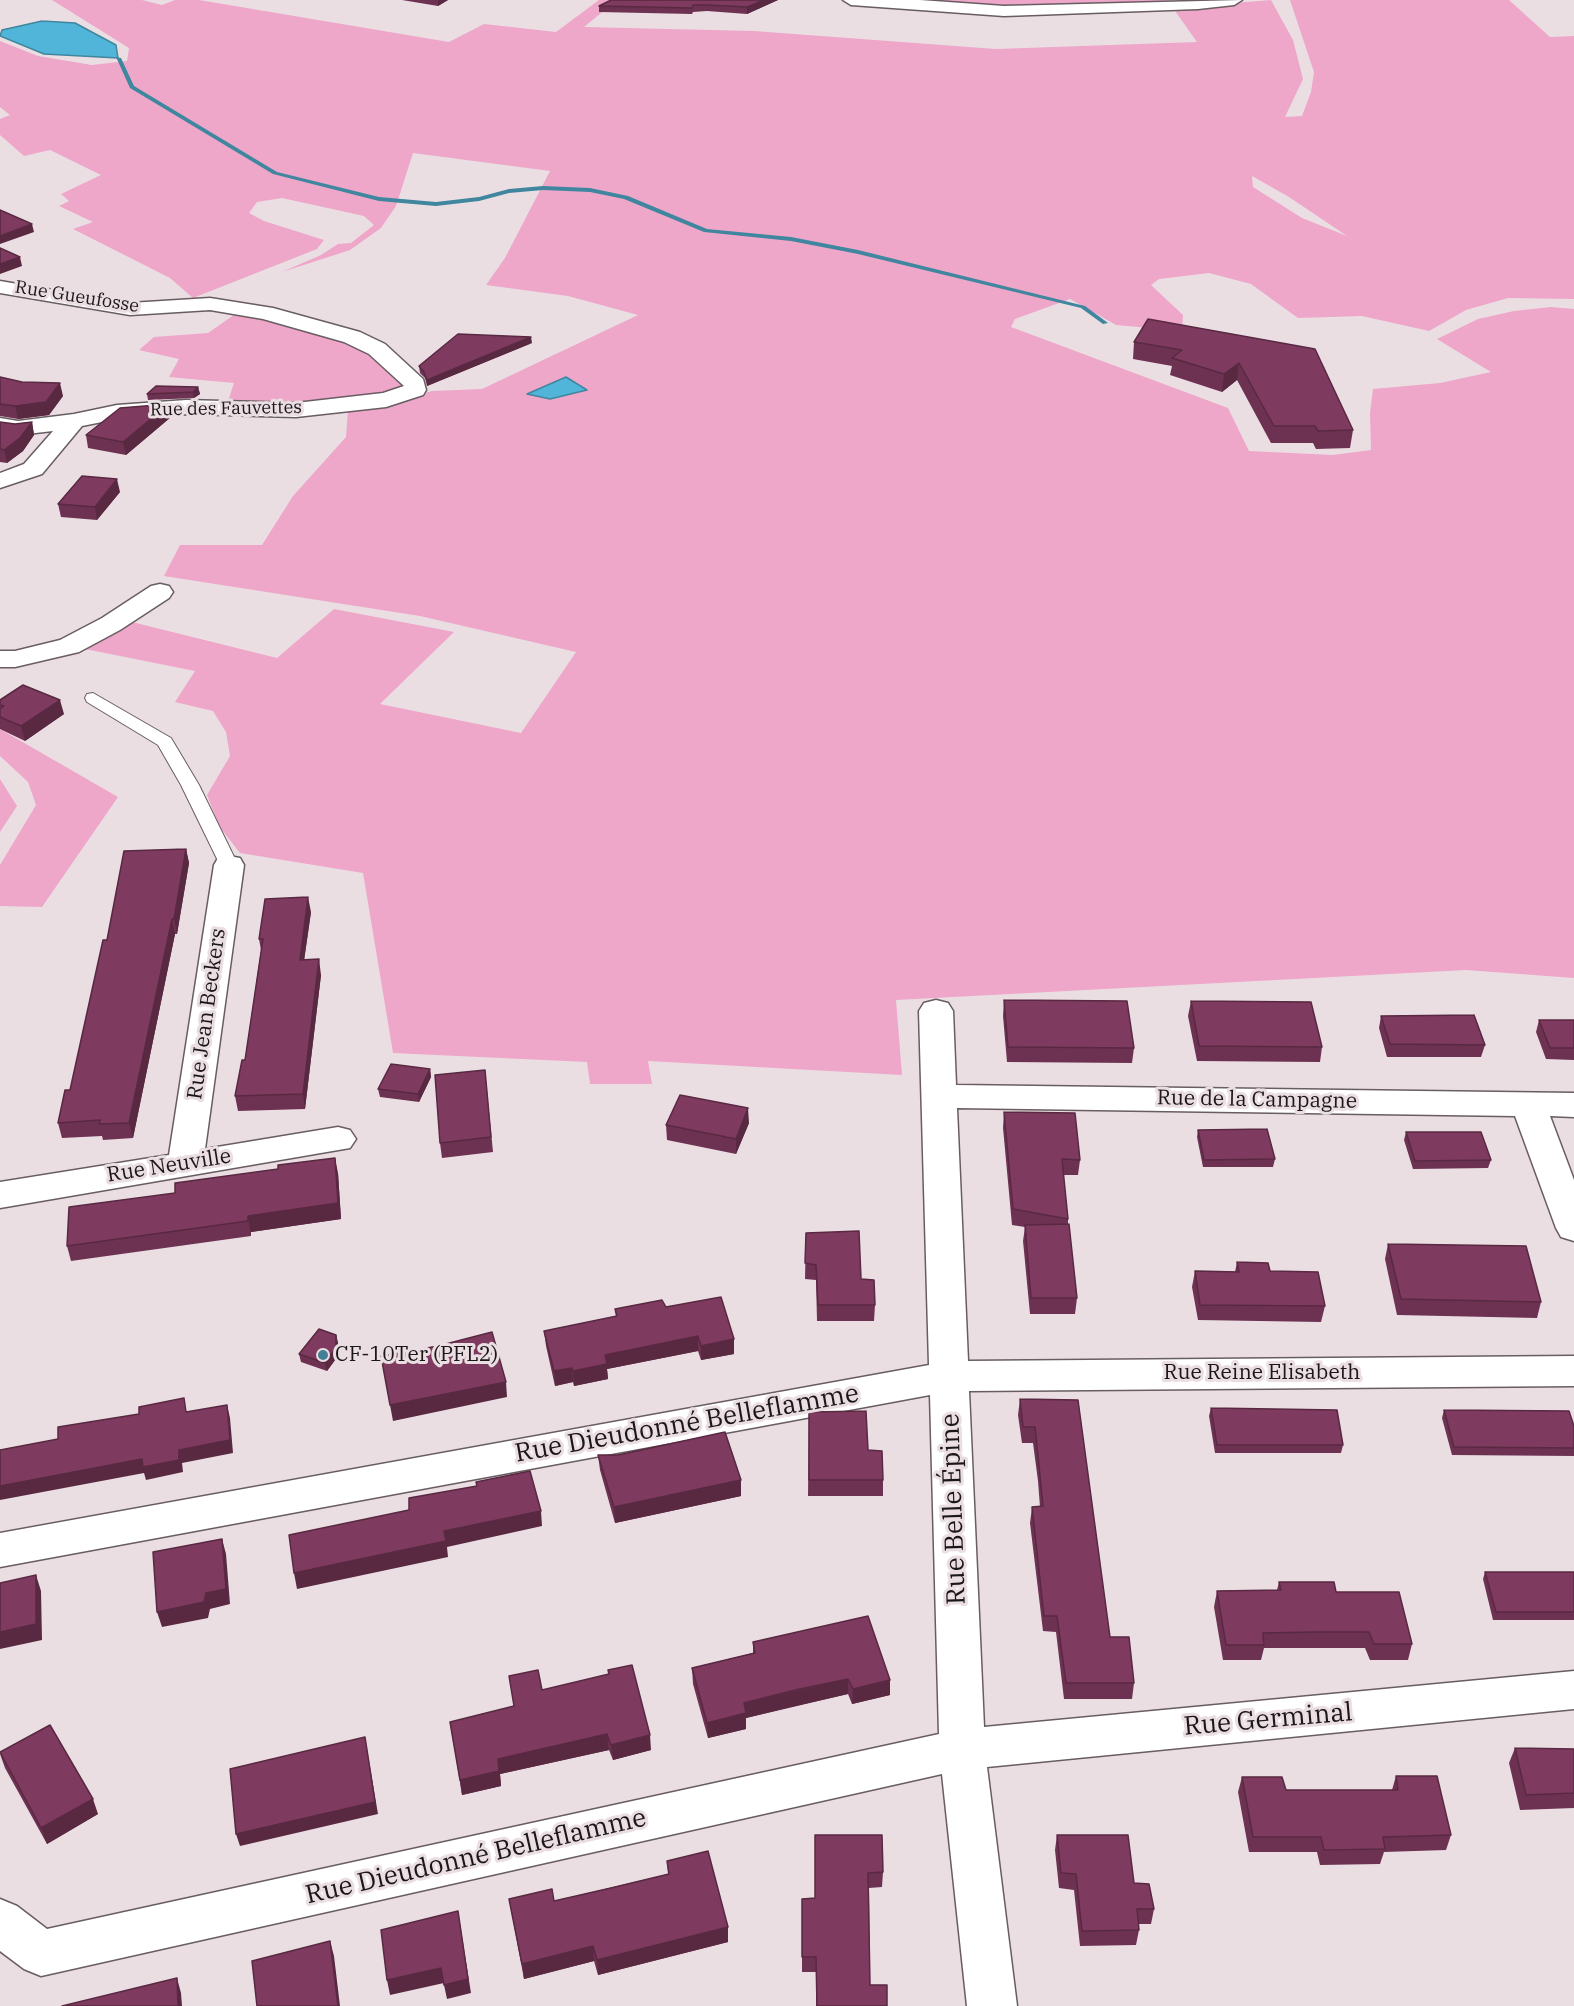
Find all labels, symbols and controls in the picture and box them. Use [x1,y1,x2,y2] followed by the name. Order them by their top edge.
[13,277,141,317] street label: Rue Gueufosse
[150,397,302,421] street label: Rue des Fauvettes
[183,927,231,1101] street label: Rue Jean Beckers
[1157,1086,1357,1114] street label: Rue de la Campagne
[105,1144,233,1188] street label: Rue Neuville
[335,1342,498,1368] place label: CF-10Ter (PFL2)
[316,1348,330,1362] marker: CF-10Ter (PFL2)
[1164,1360,1360,1386] street label: Rue Reine Elisabeth
[513,1378,861,1470] street label: Rue Dieudonné Belleflamme
[935,1413,973,1605] street label: Rue Belle Épine
[1182,1697,1354,1743] street label: Rue Germinal
[303,1803,649,1911] street label: Rue Dieudonné Belleflamme

